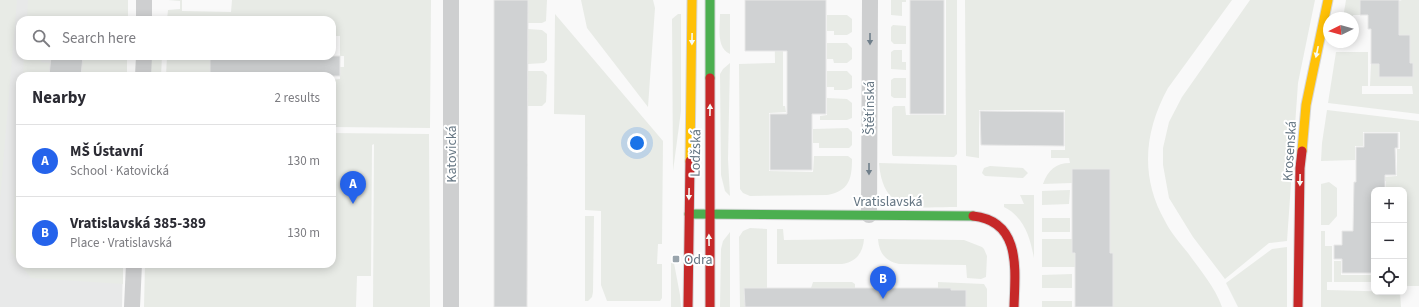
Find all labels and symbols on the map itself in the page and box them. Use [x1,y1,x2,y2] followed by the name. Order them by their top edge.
[1323,12,1359,48] north arrow
[689,33,695,46] one-way arrow
[867,33,873,46] one-way arrow
[1314,46,1320,58] one-way arrow
[860,81,880,135] street label: Štětínská
[707,103,713,116] one-way arrow
[1278,120,1302,182] street label: Krosenská
[442,125,462,183] street label: Katovická
[686,129,706,177] street label: Lodžská
[627,133,647,153] your location
[866,163,872,176] one-way arrow
[340,171,366,204] pin: A
[1297,174,1303,187] one-way arrow
[686,188,692,201] one-way arrow
[853,192,923,212] street label: Vratislavská
[706,233,712,246] one-way arrow
[684,250,713,270] place label: Odra
[671,254,681,264] marker: Odra
[870,266,896,299] pin: B

